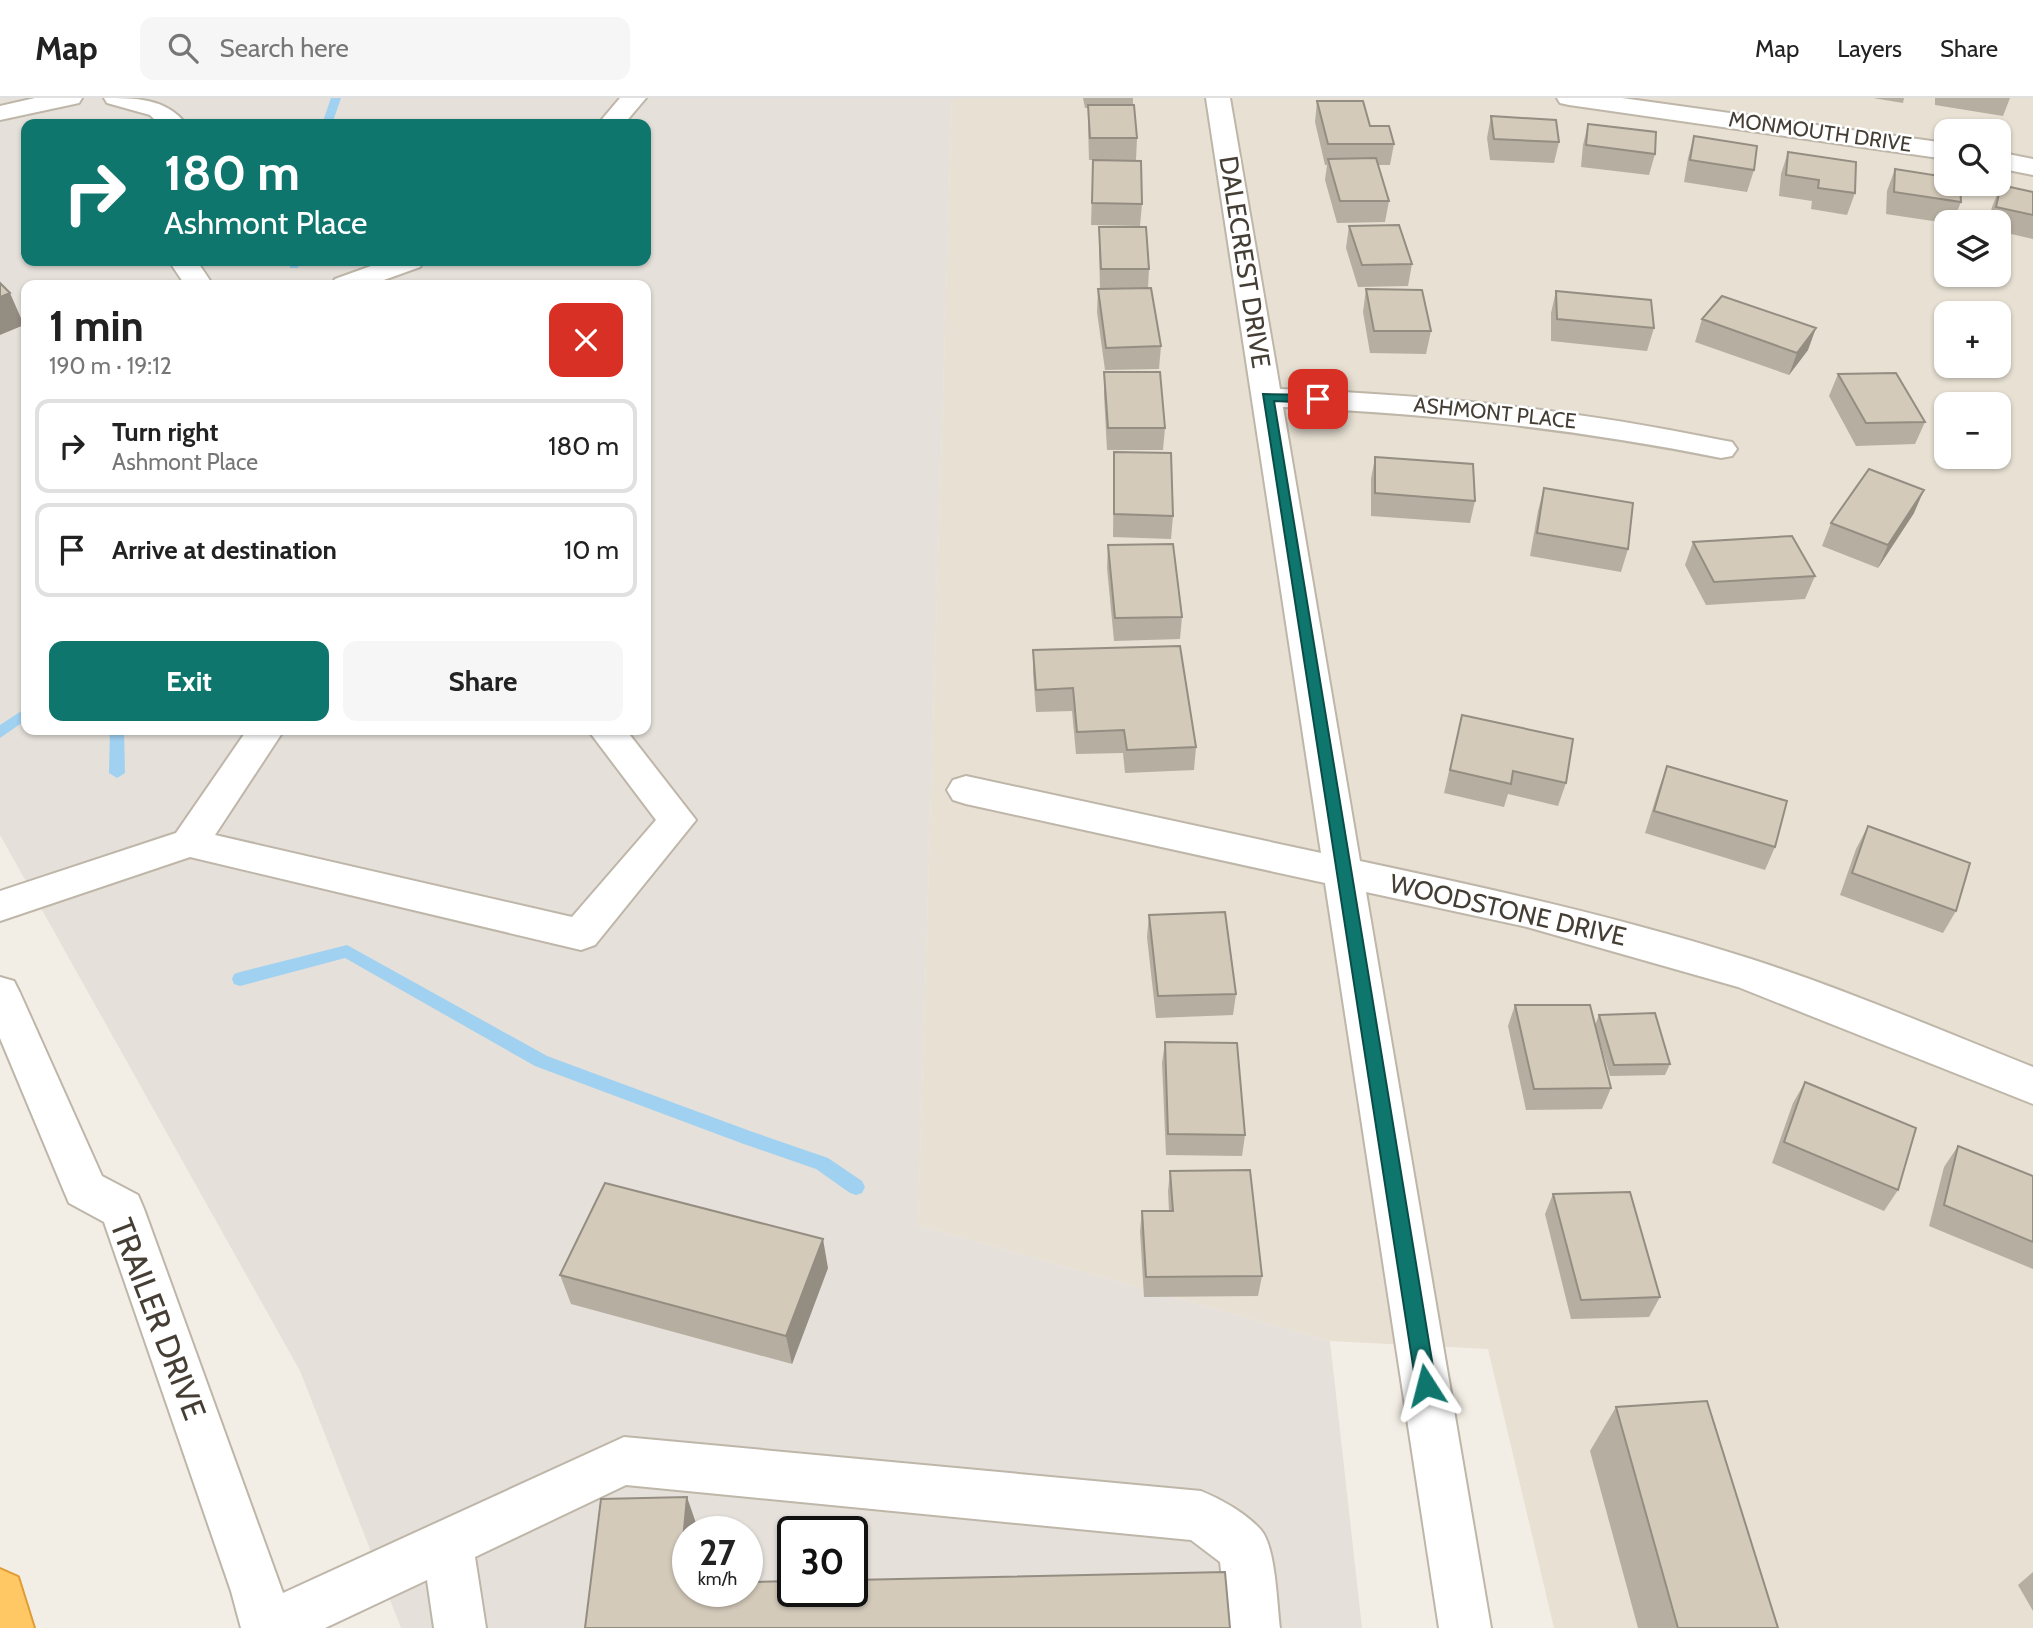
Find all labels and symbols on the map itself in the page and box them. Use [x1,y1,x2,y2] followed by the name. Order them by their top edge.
[1727,106,1913,157] street label: MONMOUTH DRIVE
[1212,154,1278,370] street label: DALECREST DRIVE
[1288,369,1348,429] pin
[1412,392,1578,433] street label: ASHMONT PLACE
[1387,867,1629,953] street label: WOODSTONE DRIVE
[102,1213,215,1425] street label: TRAILER DRIVE
[1389,1348,1463,1422] position arrow
[777,1516,868,1607] speed limit sign: 30

